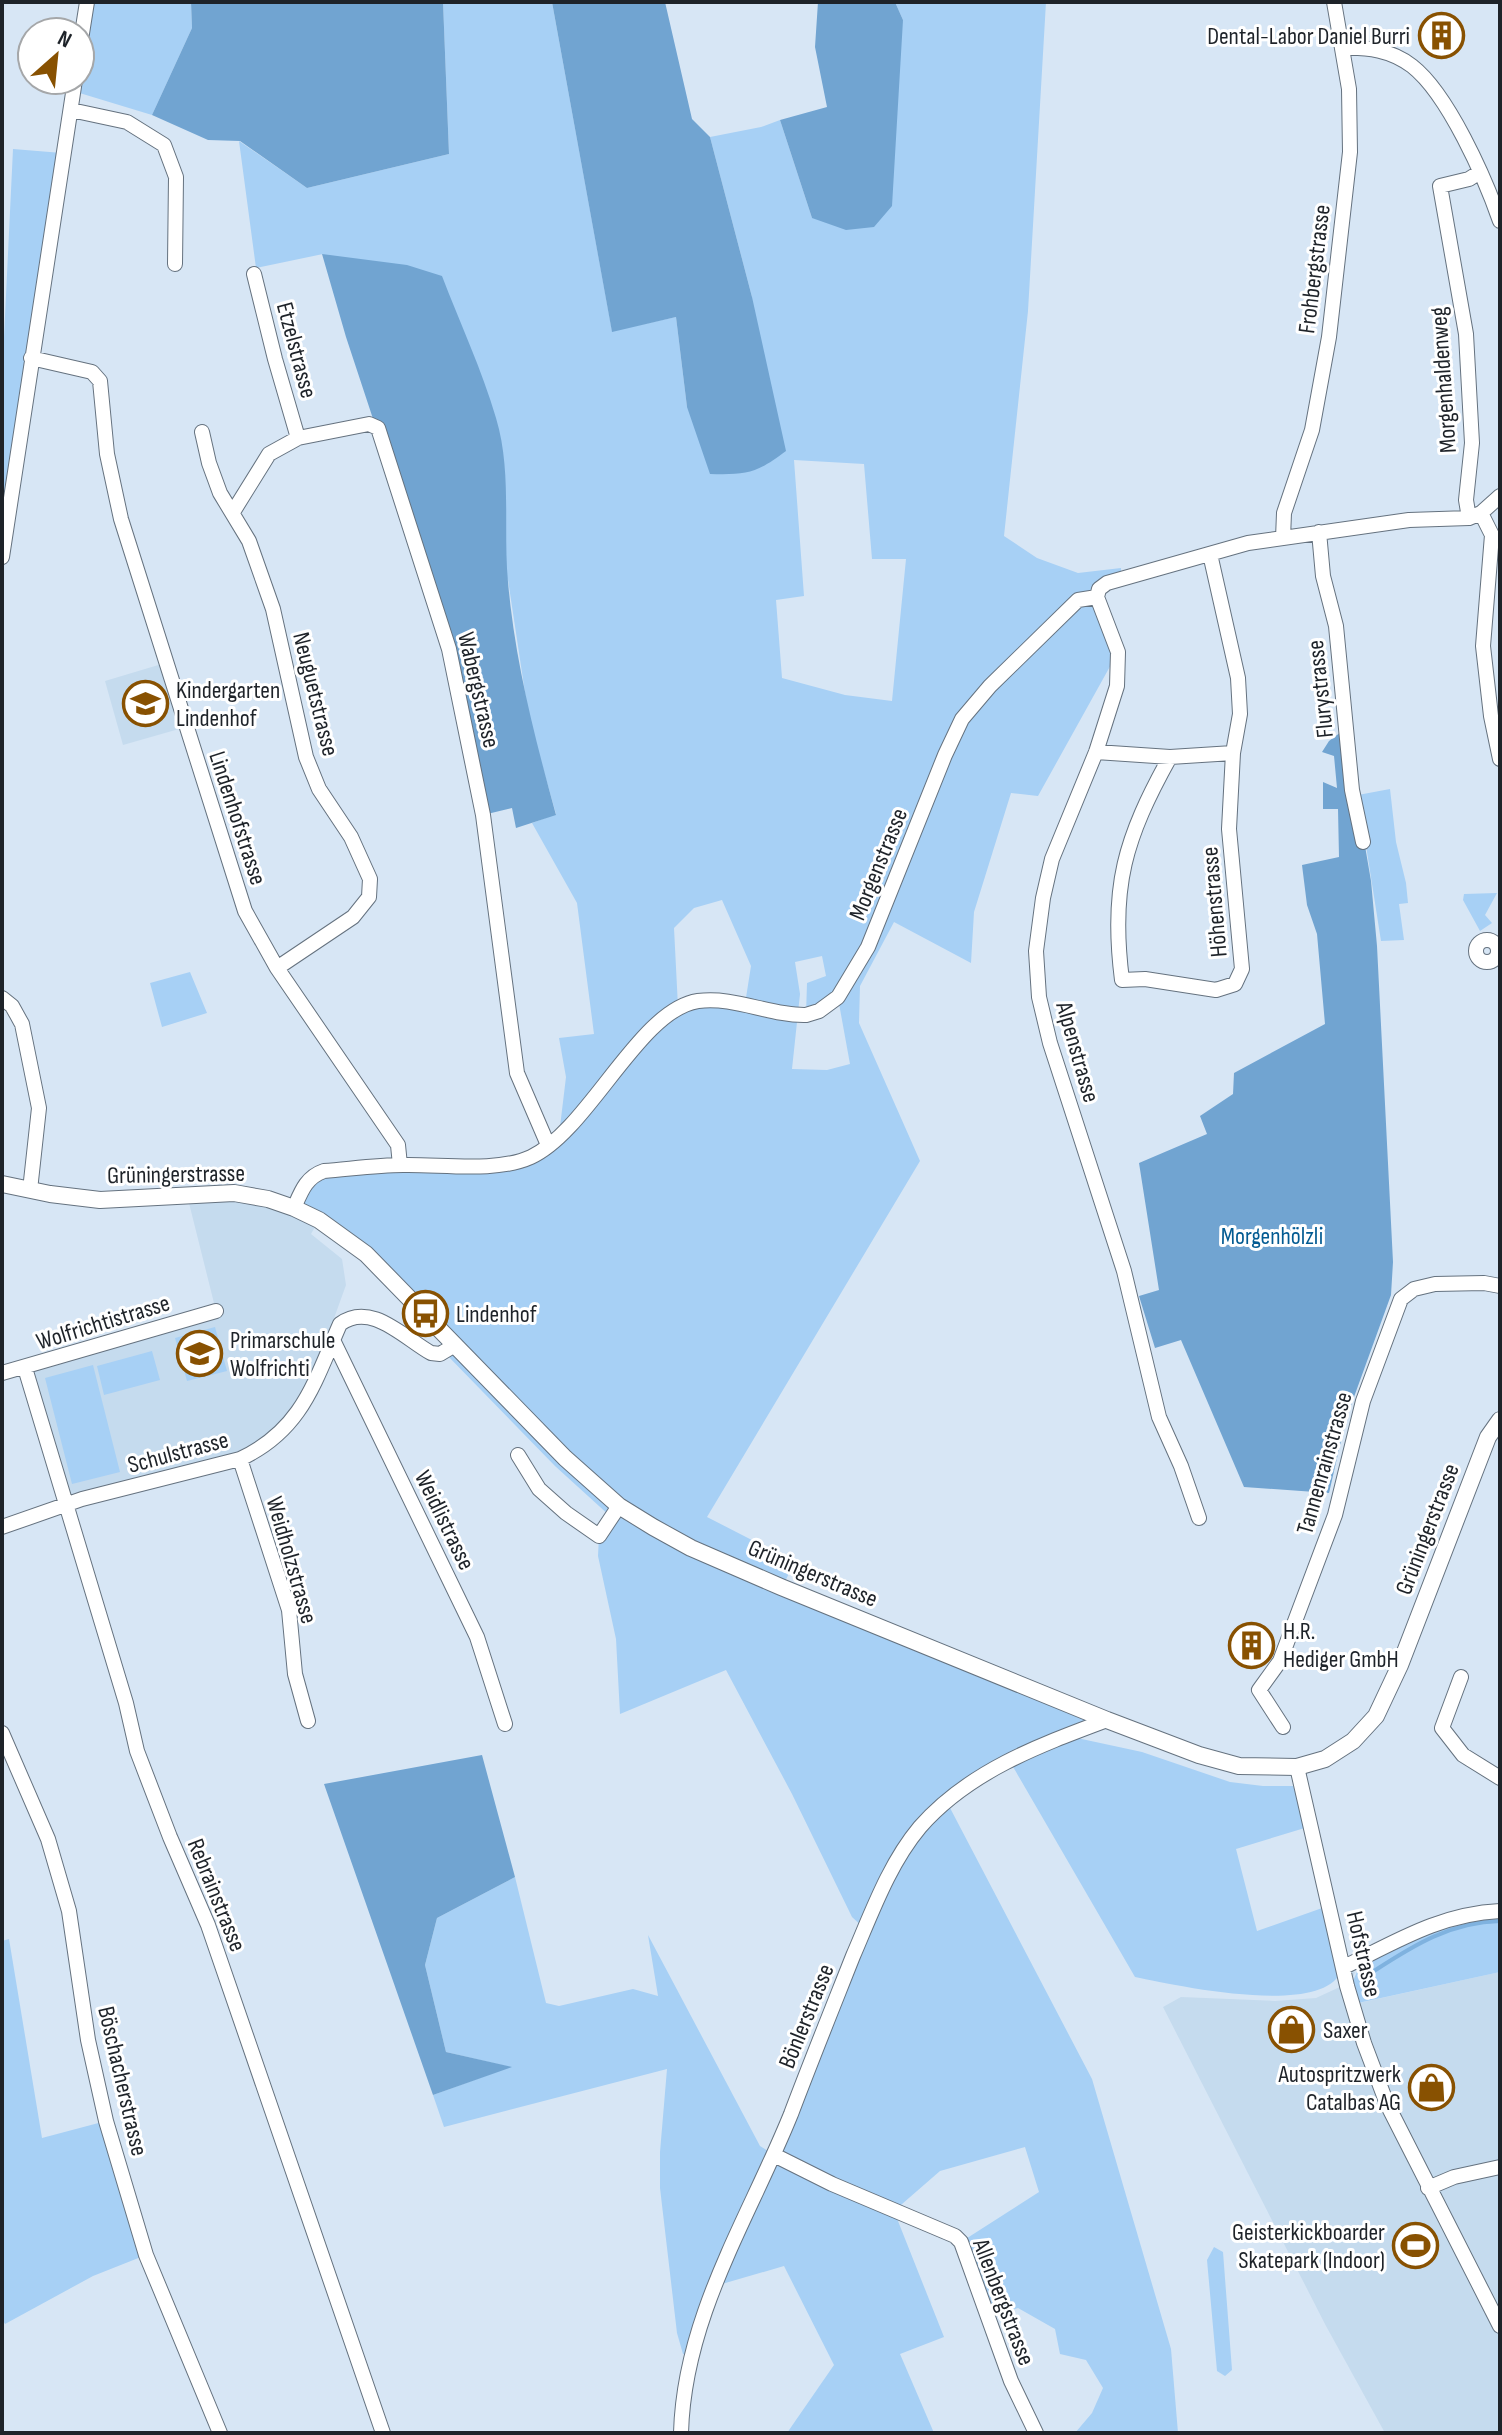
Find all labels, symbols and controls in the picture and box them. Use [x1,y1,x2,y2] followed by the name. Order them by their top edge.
[1417,12,1465,60] building icon: Dental-Labor Daniel Burri
[16,16,96,96] north arrow
[1207,22,1410,51] place label: Dental-Labor Daniel Burri
[53,25,76,54] text: N
[1292,203,1337,335] street label: Frohbergstrasse
[270,299,323,401] street label: Etzelstrasse
[1424,306,1463,454] street label: Morgenhaldenweg
[286,629,345,759] street label: Neuguetstrasse
[451,629,506,751] street label: Wabergstrasse
[1301,639,1340,739] street label: Flurystrasse
[176,676,280,733] place label: Kindergarten Lindenhof
[121,680,169,728] school or university icon: Kindergarten Lindenhof
[202,748,273,889] street label: Lindenhofstrasse
[843,804,914,924] street label: Morgenstrasse
[1195,846,1234,958] street label: Höhenstrasse
[1049,998,1106,1106] street label: Alpenstrasse
[107,1159,245,1190] street label: Grüningerstrasse
[1221,1222,1323,1251] park label: Morgenhölzli
[33,1288,173,1357] street label: Wolfrichtistrasse
[401,1290,449,1338] bus stop icon: Lindenhof
[456,1300,538,1329] place label: Lindenhof
[230,1326,335,1383] place label: Primarschule Wolfrichti
[175,1330,223,1378] school or university icon: Primarschule Wolfrichti
[1290,1389,1359,1538] street label: Tannenrainstrasse
[125,1425,232,1480] street label: Schulstrasse
[1389,1460,1466,1599] street label: Grüningerstrasse
[408,1466,481,1575] street label: Weidlistrasse
[260,1493,324,1627] street label: Weidholzstrasse
[744,1533,882,1614] street label: Grüningerstrasse
[1283,1617,1399,1674] place label: H.R. Hediger GmbH
[1228,1621,1276,1669] building icon: H.R. Hediger GmbH
[181,1835,252,1956] street label: Rebrainstrasse
[1340,1908,1387,2000] street label: Hofstrasse
[772,1960,840,2073] street label: Bönlerstrasse
[91,2003,154,2159] street label: Böschacherstrasse
[1268,2006,1316,2054] shop icon: Saxer
[1323,2016,1368,2045] place label: Saxer
[1278,2060,1401,2117] place label: Autospritzwerk Catalbas AG
[1408,2064,1456,2112] shop icon: Autospritzwerk Catalbas AG
[1232,2218,1385,2275] place label: Geisterkickboarder Skatepark (Indoor)
[1392,2222,1440,2270] sports icon: Geisterkickboarder Skatepark (Indoor)
[966,2234,1041,2370] street label: Allenbergstrasse

